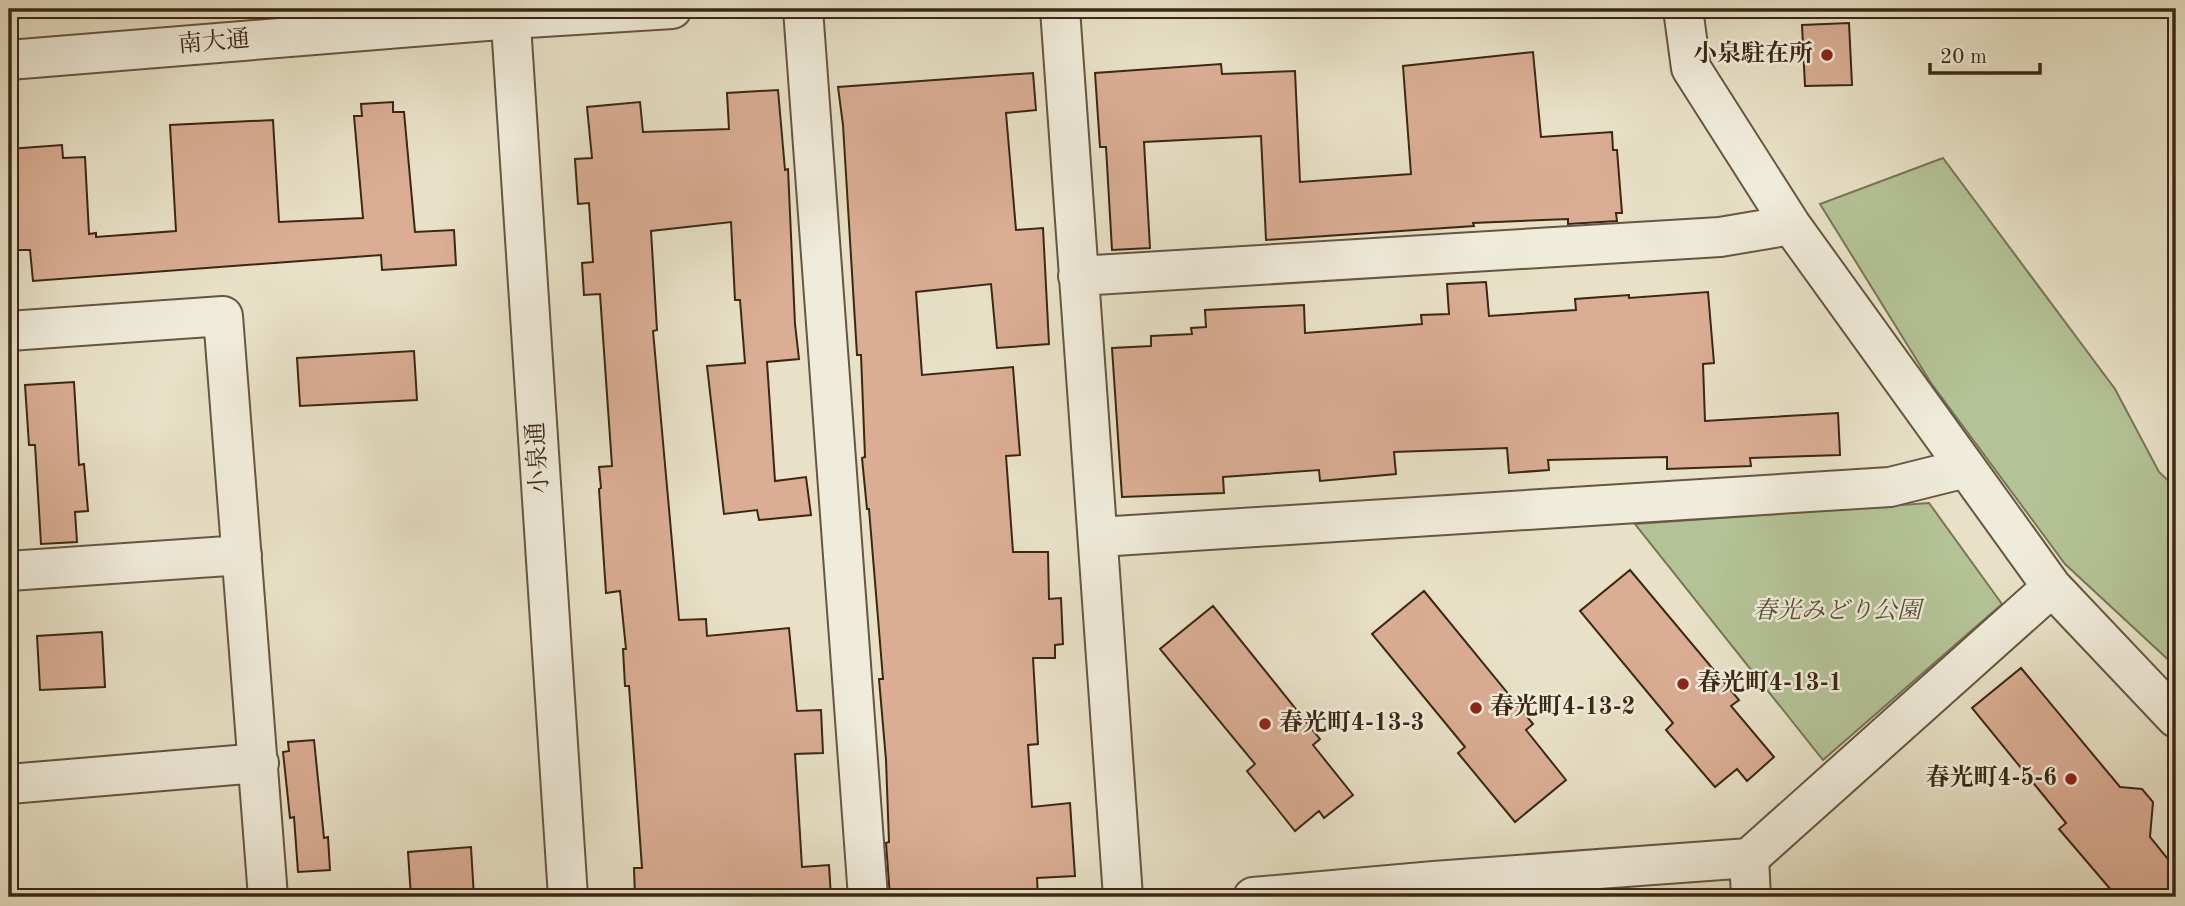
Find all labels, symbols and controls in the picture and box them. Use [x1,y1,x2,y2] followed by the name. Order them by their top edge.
[177,25,251,58] street label: 南大通
[1930,32,2040,76] scale bar
[1693,40,1813,67] place label: 小泉駐在所
[1819,47,1835,63] marker: 小泉駐在所
[1940,47,1987,68] text: 20 m
[522,421,553,495] street label: 小泉通
[1753,597,1925,624] park label: 春光みどり公園
[1697,669,1842,696] place label: 春光町4-13-1
[1675,676,1691,692] marker: 春光町4-13-1
[1490,693,1635,720] place label: 春光町4-13-2
[1468,700,1484,716] marker: 春光町4-13-2
[1279,709,1424,736] place label: 春光町4-13-3
[1257,716,1273,732] marker: 春光町4-13-3
[1925,764,2057,791] place label: 春光町4-5-6
[2063,771,2079,787] marker: 春光町4-5-6

